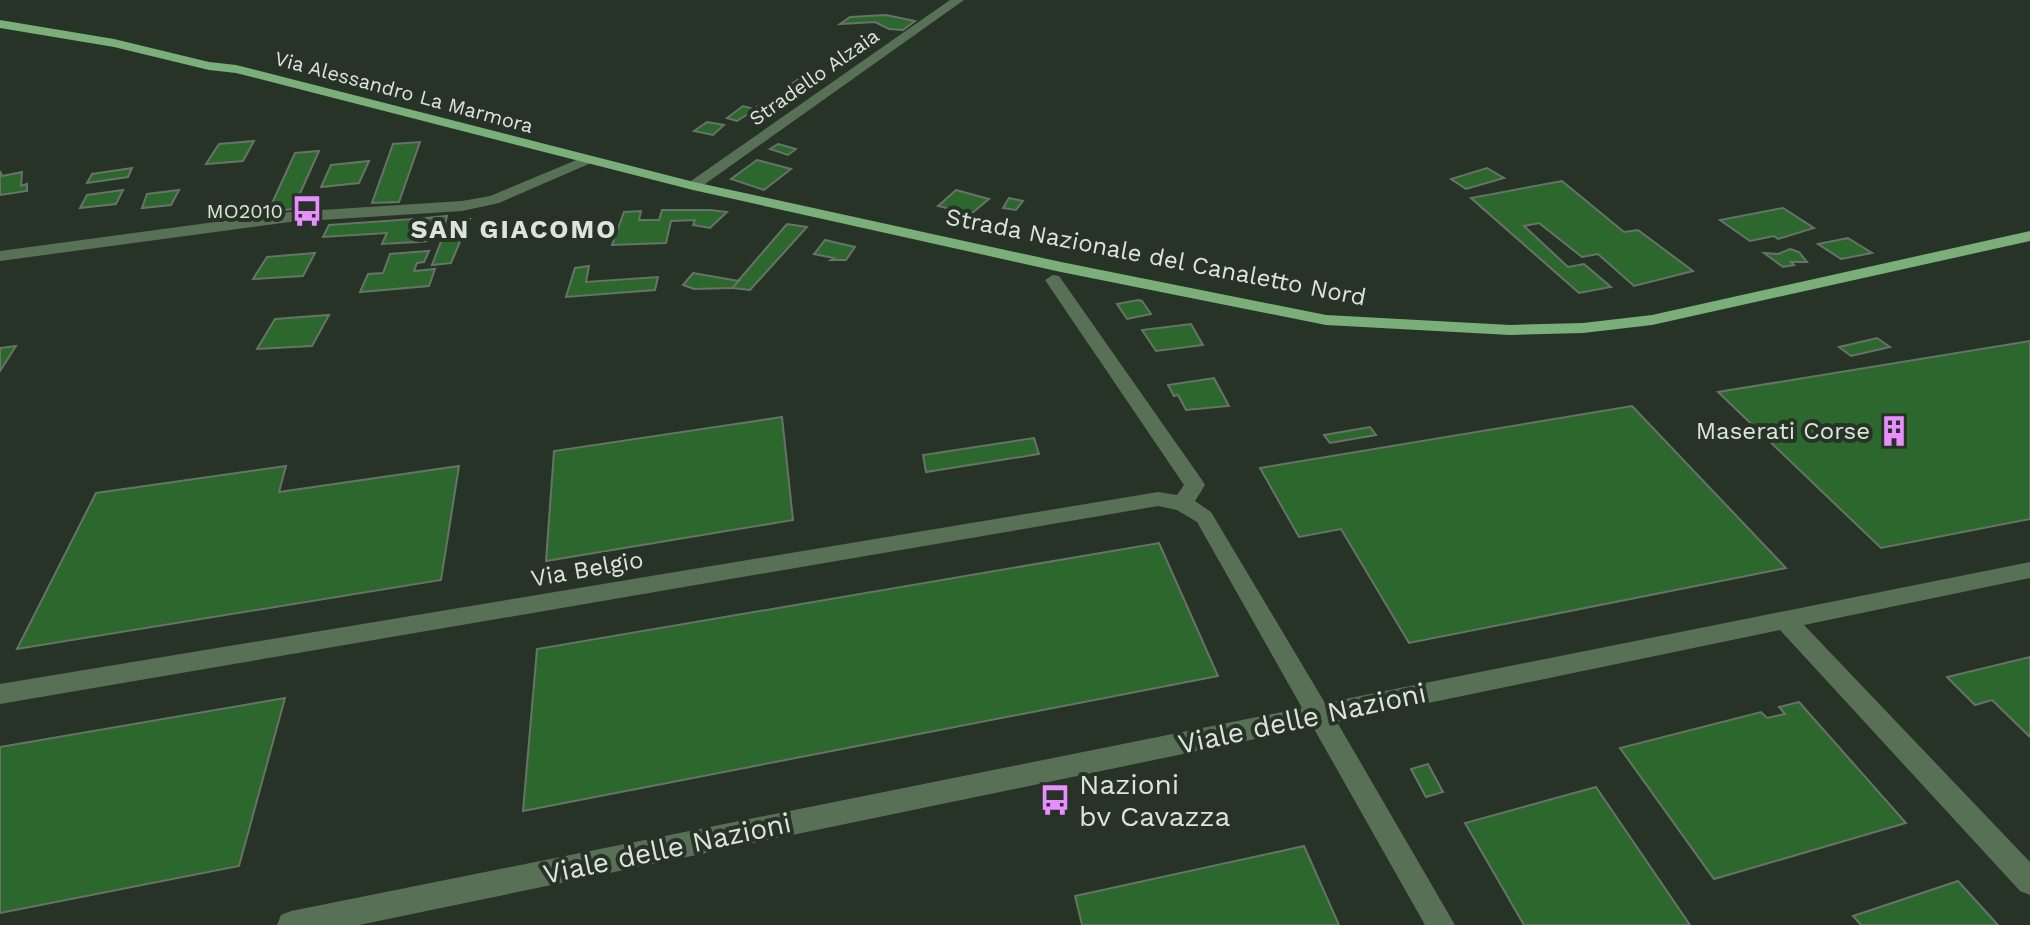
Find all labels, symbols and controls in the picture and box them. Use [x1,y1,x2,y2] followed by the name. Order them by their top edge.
[745,23,883,131] street label: Stradello Alzaia
[272,46,536,138] street label: Via Alessandro La Marmora
[290,194,324,228] bus stop icon: MO2010
[207,199,283,223] place label: MO2010
[943,202,1369,312] street label: Strada Nazionale del Canaletto Nord
[411,214,617,244] district label: SAN GIACOMO
[1877,414,1911,448] building icon: Maserati Corse
[1696,417,1870,445] place label: Maserati Corse
[529,545,645,593] street label: Via Belgio
[1175,676,1429,761] street label: Viale delle Nazioni
[1079,768,1230,833] place label: Nazioni bv Cavazza
[1038,783,1072,817] bus stop icon: Nazioni bv Cavazza
[540,806,794,891] street label: Viale delle Nazioni

